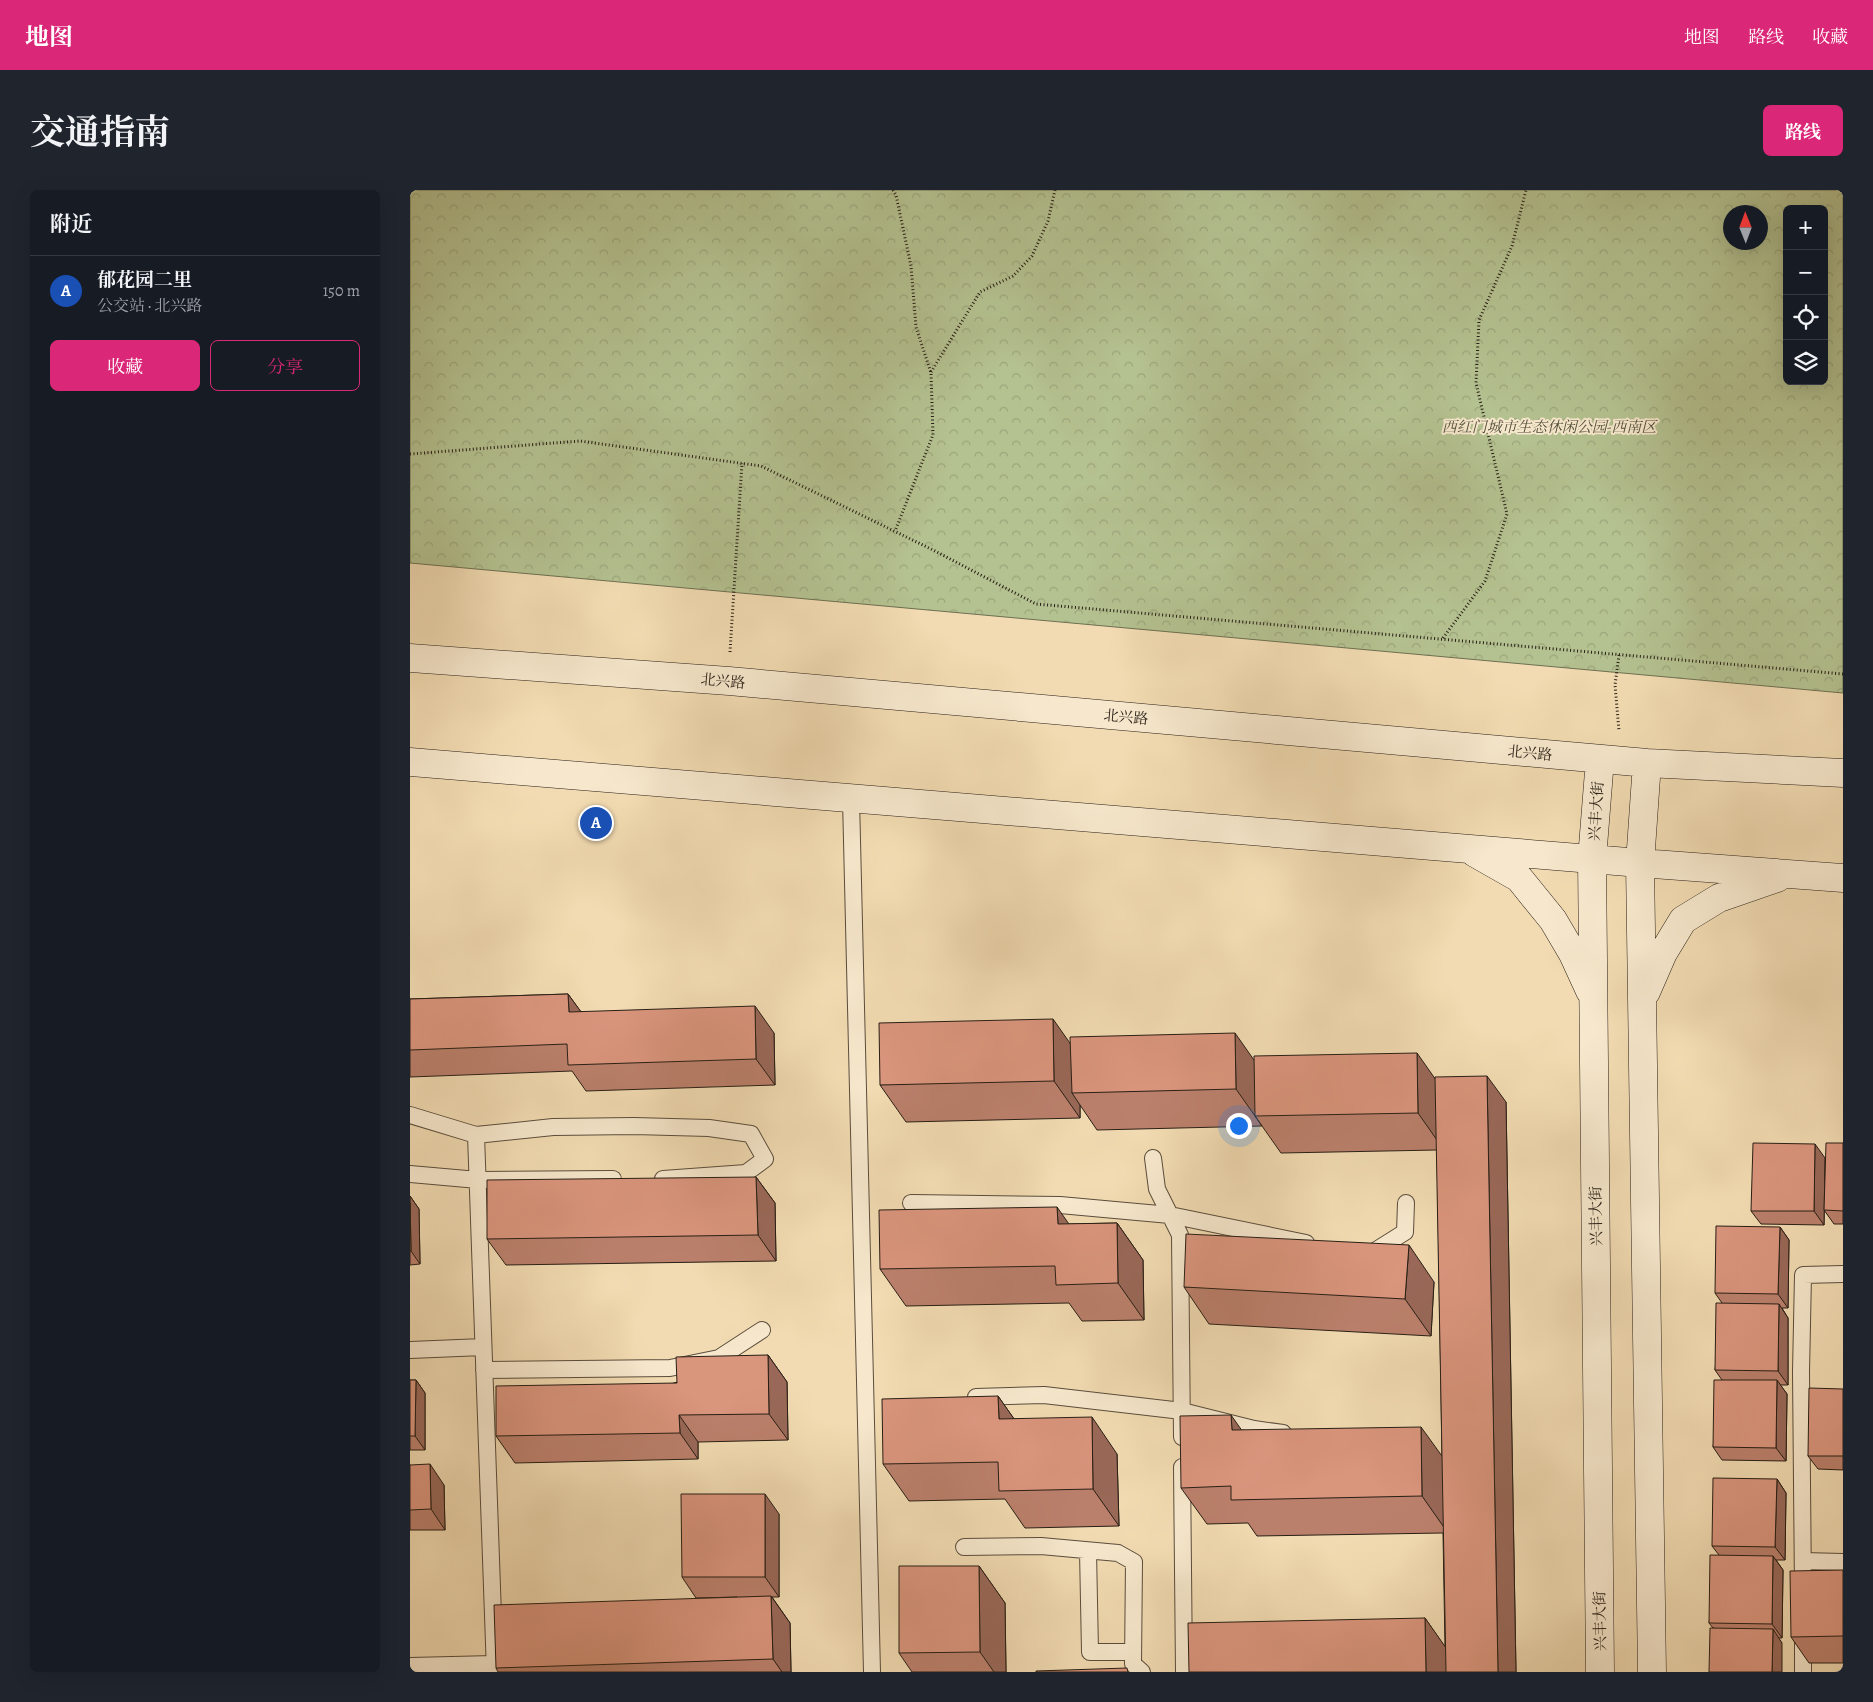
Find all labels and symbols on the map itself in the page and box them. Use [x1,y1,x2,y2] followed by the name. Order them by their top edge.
[1723,205,1768,250] north arrow
[1442,417,1658,437] park label: 西红门城市生态休闲公园-西南区
[700,669,746,693] street label: 北兴路
[1103,705,1149,729] street label: 北兴路
[1507,741,1553,765] street label: 北兴路
[1584,780,1608,842] street label: 兴丰大街
[580,804,612,842] pin: A
[1226,1113,1252,1139] your location
[1585,1186,1607,1246] street label: 兴丰大街
[1589,1591,1611,1651] street label: 兴丰大街

